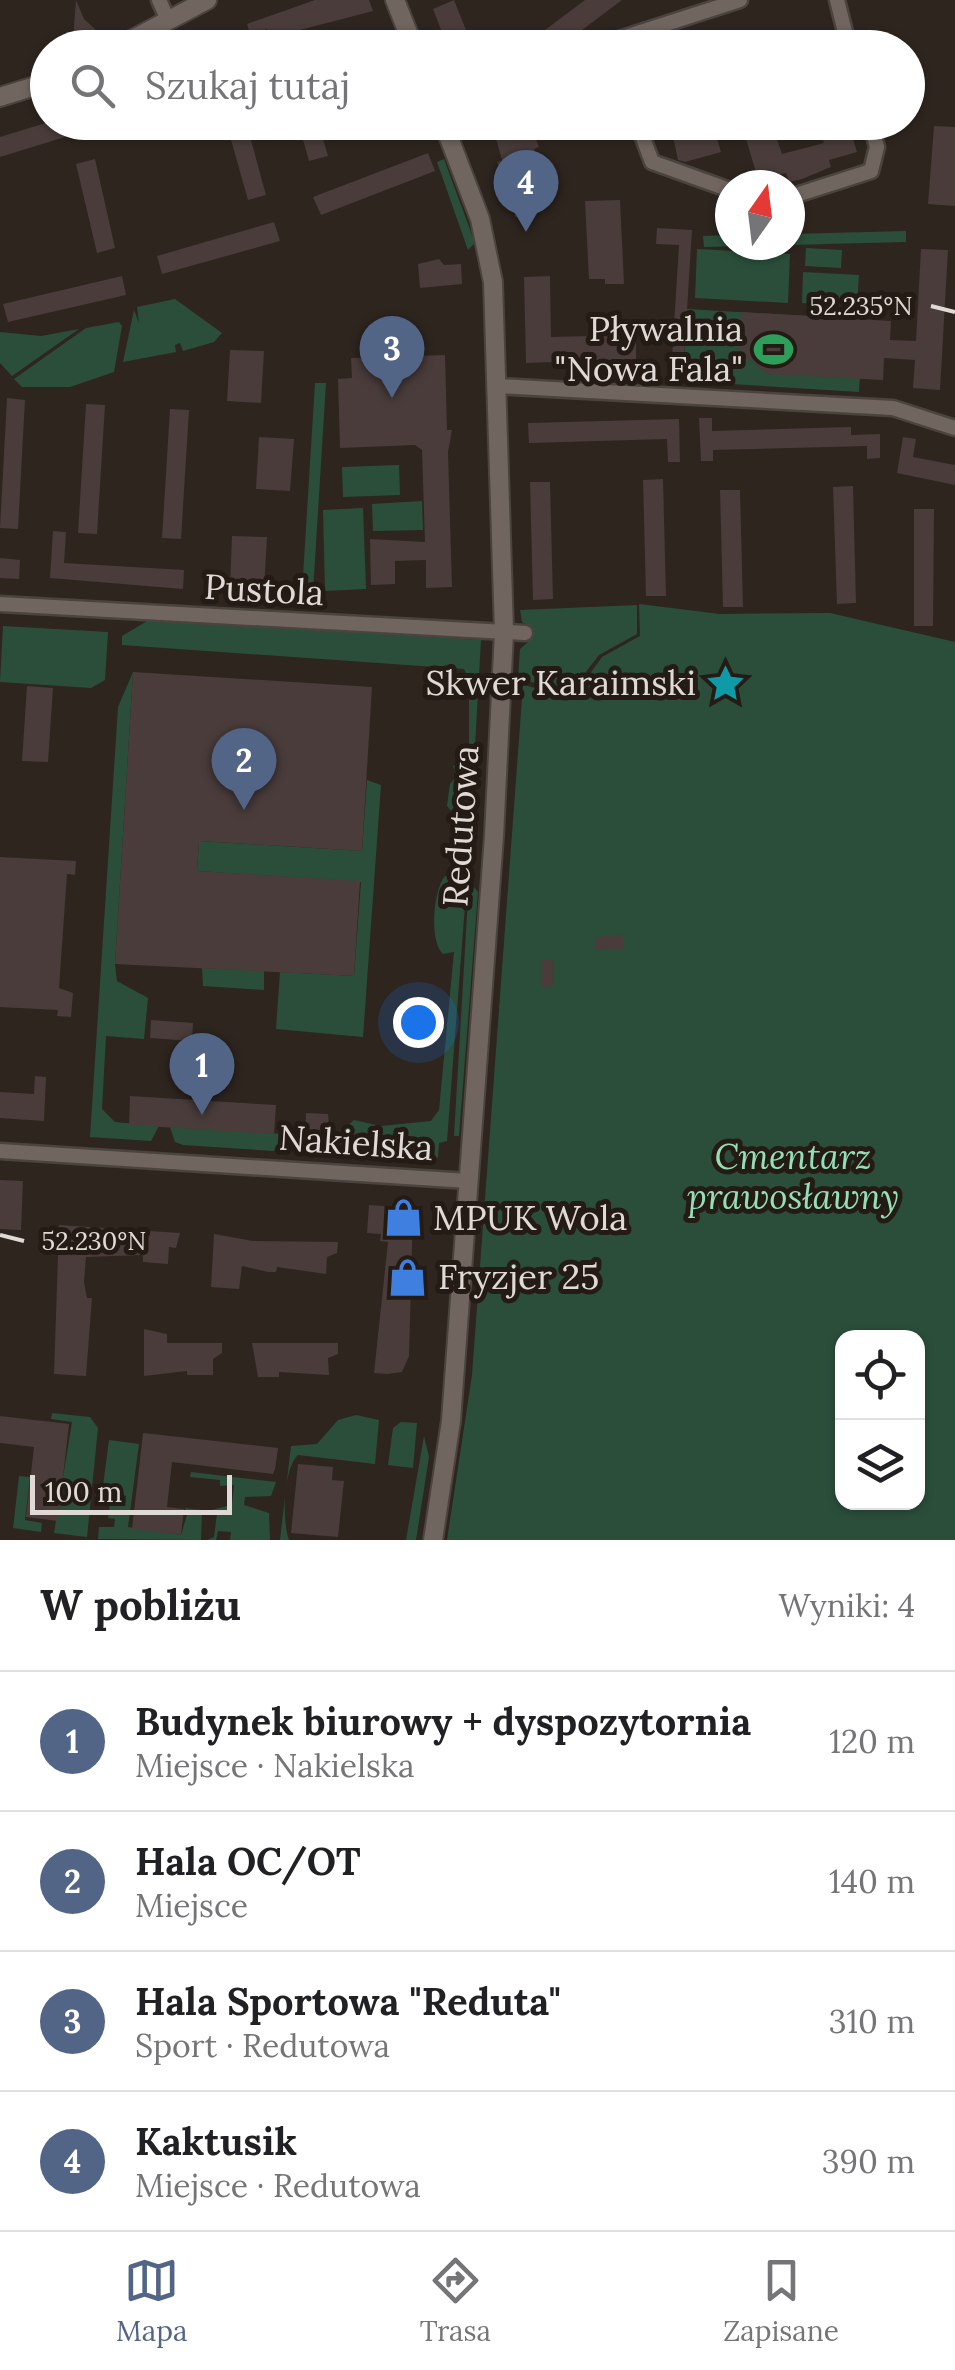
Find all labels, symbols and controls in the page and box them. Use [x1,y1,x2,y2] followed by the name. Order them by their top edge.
[30,30,925,140] search box
[65,58,120,113] icon: search
[145,61,350,109] text: Szukaj tutaj
[494,150,558,232] pin: 4
[715,170,805,260] north arrow
[810,290,912,322] text: 52.235°N
[554,306,743,391] place label: Pływalnia "Nowa Fala"
[360,316,424,398] pin: 3
[752,328,794,370] sports icon: Pływalnia "Nowa Fala"
[203,564,325,615] street label: Pustola
[426,660,696,705] place label: Skwer Karaimski
[705,662,747,704] place icon: Skwer Karaimski
[212,728,276,810] pin: 2
[432,744,489,908] street label: Redutowa
[393,997,444,1048] your location
[170,1032,234,1115] pin: 1
[277,1115,435,1170] street label: Nakielska
[687,1134,899,1219] park label: Cmentarz prawosławny
[433,1195,627,1240] place label: MPUK Wola
[382,1197,424,1239] shop icon: MPUK Wola
[42,1225,146,1257] text: 52.230°N
[438,1254,599,1299] place label: Fryzjer 25
[387,1256,429,1298] shop icon: Fryzjer 25
[835,1330,925,1510] map controls
[835,1330,925,1420] button: locate
[835,1420,925,1510] button: layers
[30,1470,232,1514] scale bar
[45,1474,122,1510] text: 100 m
[40,1578,241,1632] text: W pobliżu
[778,1585,915,1626] text: Wyniki: 4
[135,1697,751,1745] text: Budynek biurowy + dyspozytornia
[66,1721,79,1762] text: 1
[829,1721,915,1762] text: 120 m
[135,1745,414,1786] text: Miejsce · Nakielska
[135,1837,361,1885] text: Hala OC/OT
[64,1861,81,1902] text: 2
[829,1861,915,1902] text: 140 m
[135,1885,248,1926] text: Miejsce
[135,1977,561,2025] text: Hala Sportowa "Reduta"
[64,2001,81,2042] text: 3
[829,2001,915,2042] text: 310 m
[135,2025,390,2066] text: Sport · Redutowa
[135,2117,297,2165] text: Kaktusik
[64,2141,81,2182] text: 4
[822,2141,915,2182] text: 390 m
[135,2165,421,2206] text: Miejsce · Redutowa
[116,2253,187,2349] tab: Mapa
[420,2253,491,2349] tab: Trasa
[723,2253,839,2349] tab: Zapisane

